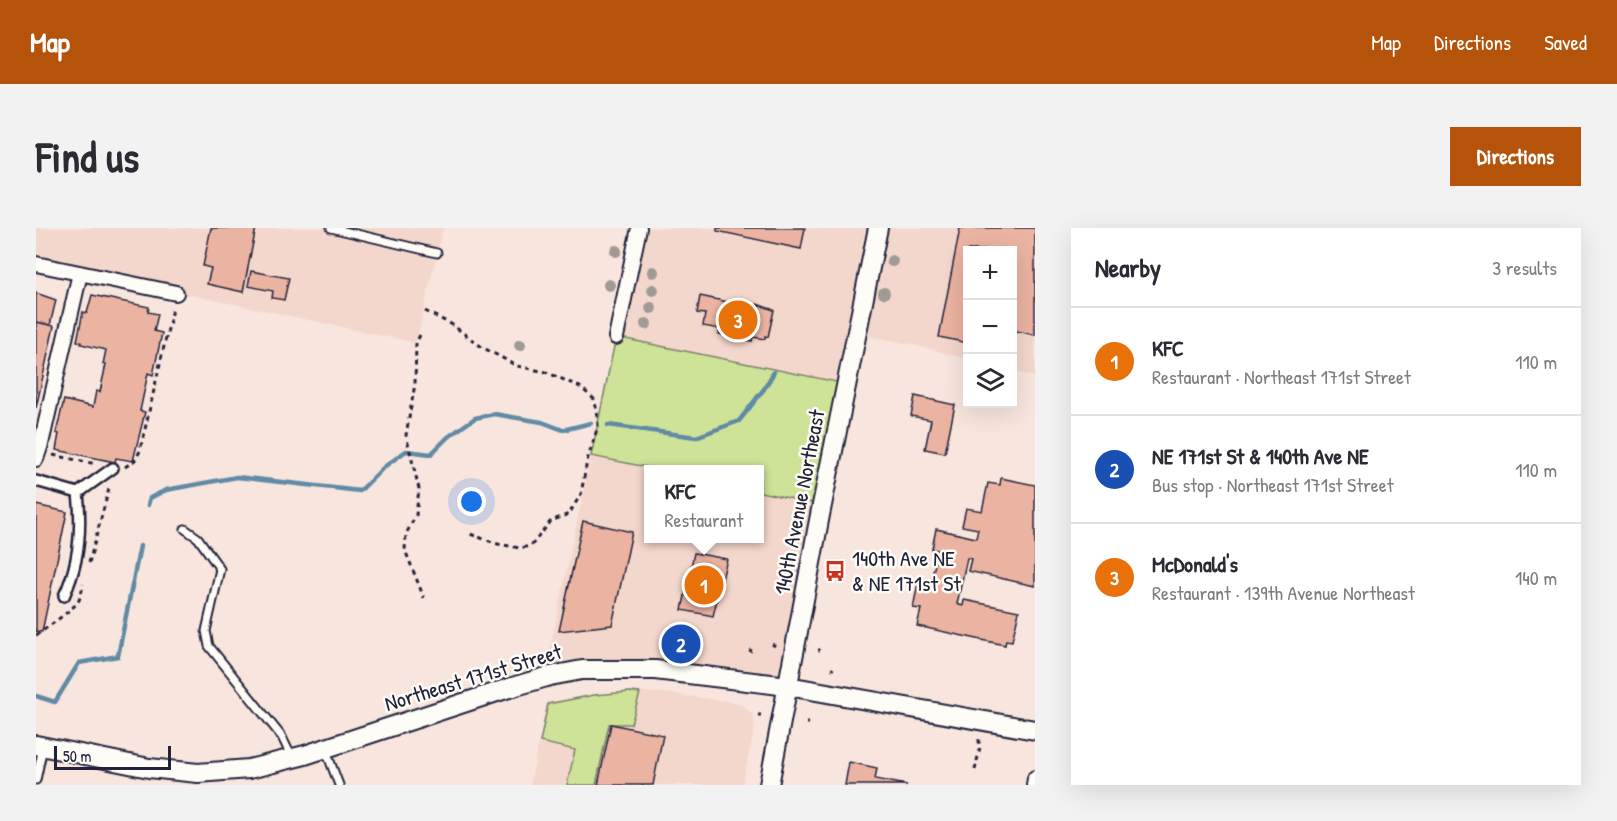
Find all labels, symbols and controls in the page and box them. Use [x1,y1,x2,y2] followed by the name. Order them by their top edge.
[30,23,70,61] text: Map
[1371,28,1401,57] text: Map
[1434,28,1511,57] text: Directions
[1544,28,1587,57] text: Saved
[1450,127,1581,186] button: Directions
[36,128,139,185] text: Find us
[963,246,1017,408] map controls
[963,246,1017,300] button: +
[1095,250,1161,285] text: Nearby
[1492,254,1557,281] text: 3 results
[718,298,758,343] pin: 3
[963,300,1017,354] button: −
[1152,333,1184,363] text: KFC
[1111,348,1118,375] text: 1
[1515,348,1557,375] text: 110 m
[963,354,1017,408] button: layers
[1152,363,1411,390] text: Restaurant · Northeast 171st Street
[766,406,832,597] street label: 140th Avenue Northeast
[1152,441,1369,471] text: NE 171st St & 140th Ave NE
[1110,456,1119,483] text: 2
[1515,456,1557,483] text: 110 m
[644,465,764,543] popup
[1152,471,1394,498] text: Bus stop · Northeast 171st Street
[665,476,696,506] text: KFC
[457,487,486,516] your location
[665,506,743,533] text: Restaurant
[852,543,961,598] place label: 140th Ave NE & NE 171st St
[1152,549,1238,579] text: McDonald's
[823,559,847,583] bus stop icon: 140th Ave NE & NE 171st St
[684,562,724,608] pin: 1
[1110,564,1119,591] text: 3
[1515,564,1557,591] text: 140 m
[1152,579,1415,606] text: Restaurant · 139th Avenue Northeast
[662,622,700,666] pin: 2
[381,636,566,718] street label: Northeast 171st Street
[54,743,171,770] scale bar
[63,745,92,767] text: 50 m

